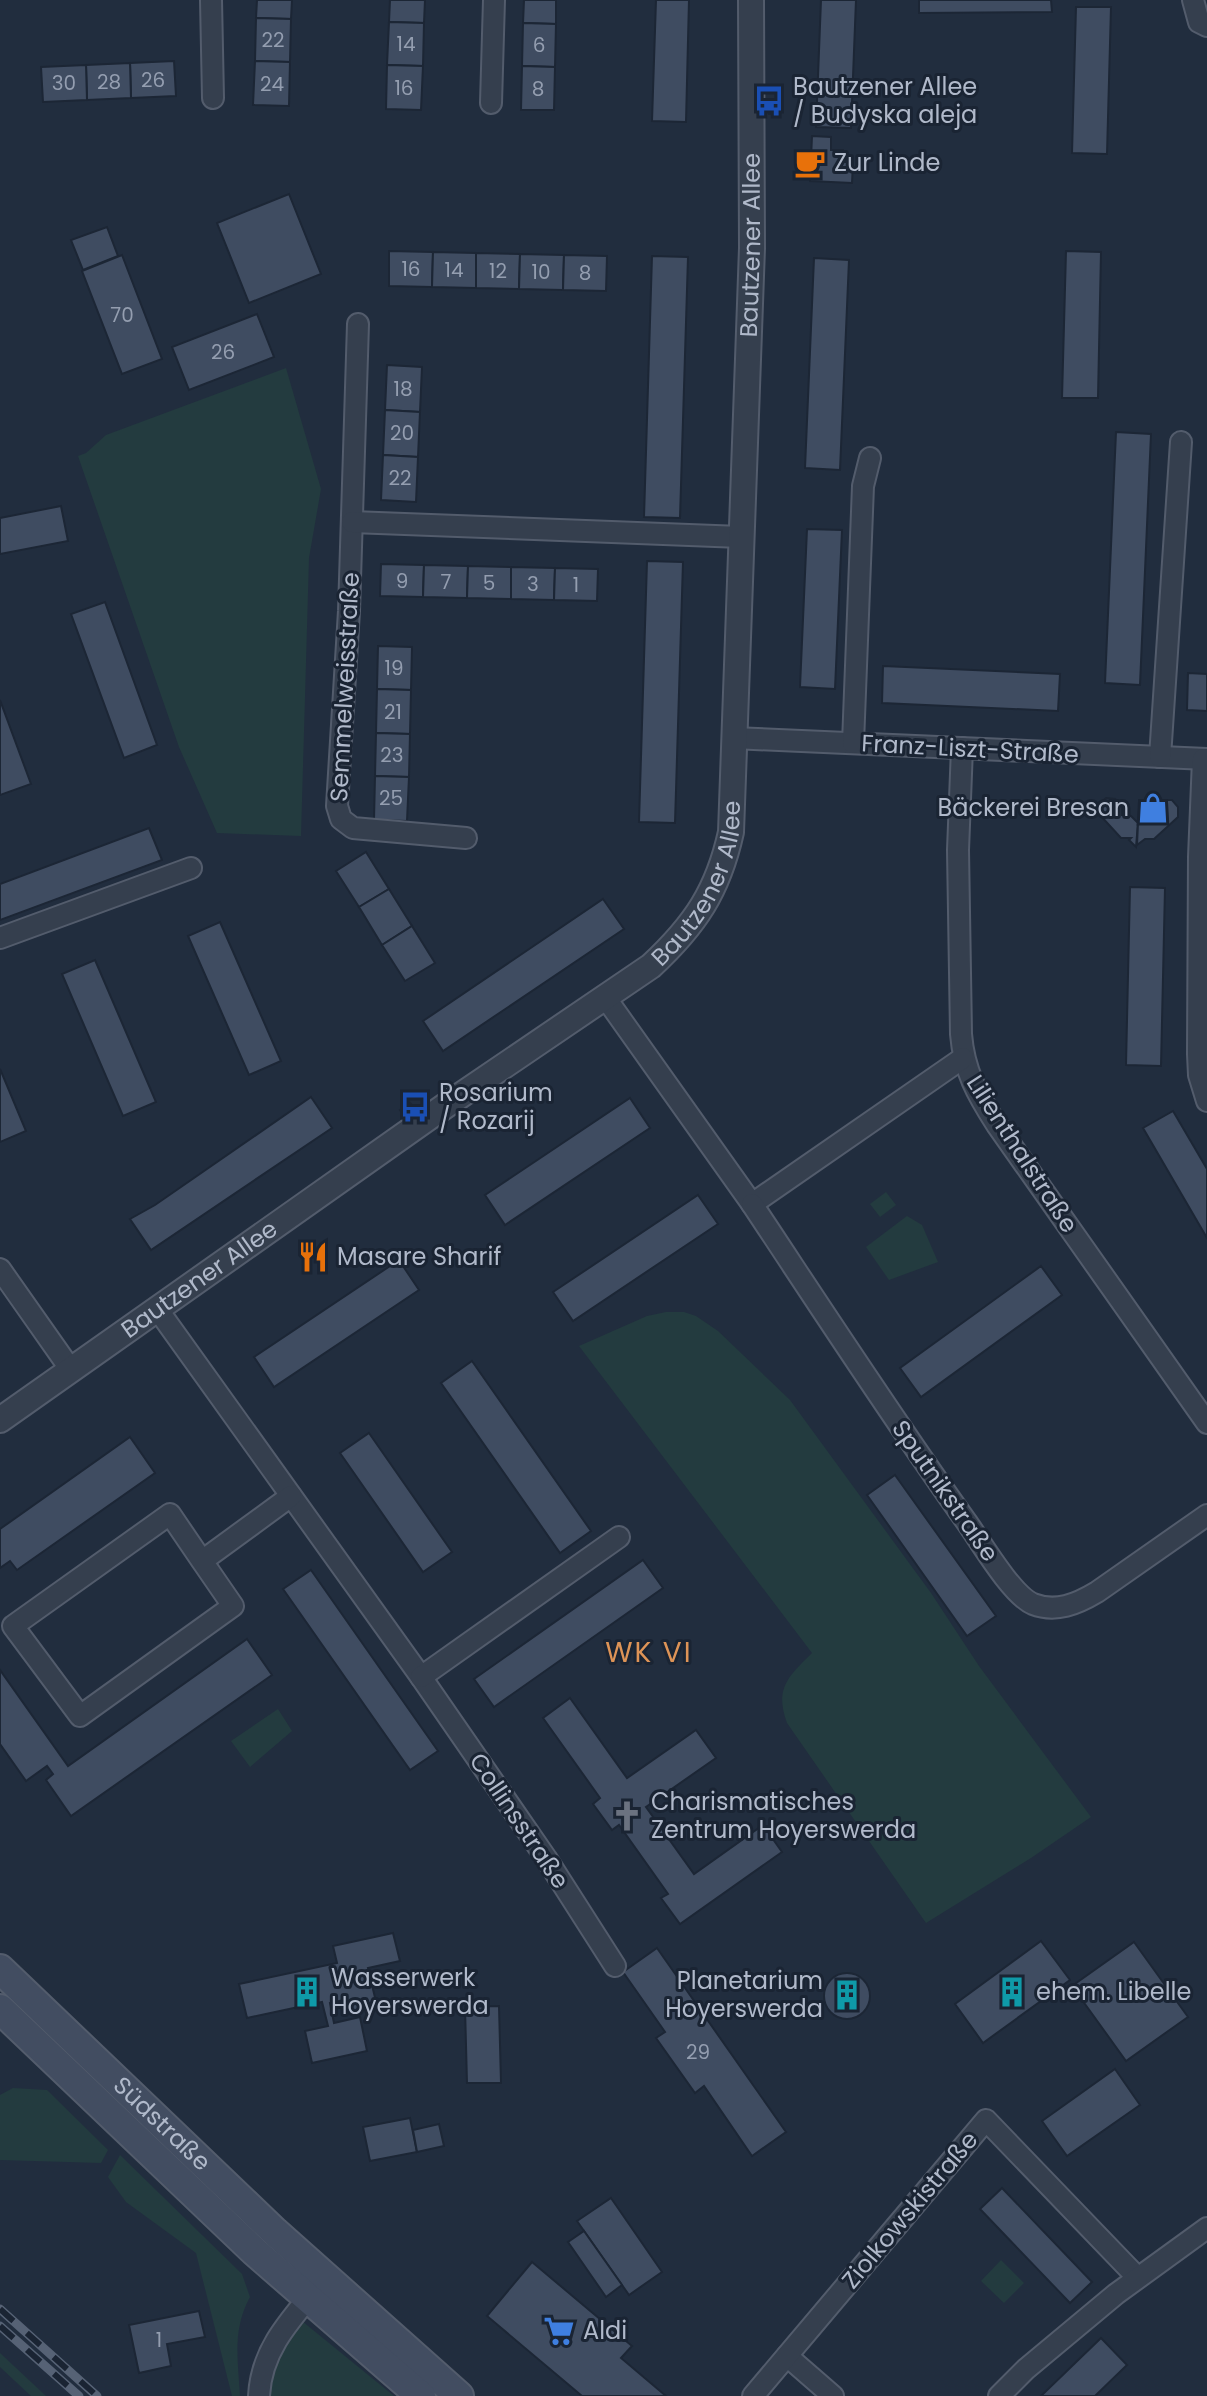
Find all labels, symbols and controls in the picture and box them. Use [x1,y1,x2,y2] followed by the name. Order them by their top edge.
[262,26,285,54] house number: 22
[397,30,415,58] house number: 14
[533,31,545,59] house number: 6
[141,66,165,94] house number: 26
[97,68,121,96] house number: 28
[52,69,76,97] house number: 30
[260,70,284,98] house number: 24
[793,70,977,131] place label: Bautzener Allee / Budyska aleja
[394,74,414,102] house number: 16
[532,75,544,103] house number: 8
[752,84,786,118] bus stop icon: Bautzener Allee / Budyska aleja
[793,146,827,180] cafe icon: Zur Linde
[834,146,940,179] place label: Zur Linde
[732,153,768,338] street label: Bautzener Allee
[401,255,421,283] house number: 16
[445,256,463,284] house number: 14
[489,257,507,285] house number: 12
[532,258,550,286] house number: 10
[579,259,591,287] house number: 8
[110,301,134,329] house number: 70
[211,338,235,366] house number: 26
[393,375,413,403] house number: 18
[390,419,414,447] house number: 20
[389,464,412,492] house number: 22
[396,567,408,595] house number: 9
[441,568,452,596] house number: 7
[483,569,495,597] house number: 5
[527,570,539,598] house number: 3
[322,571,367,803] street label: Semmelweisstraße
[573,571,579,599] house number: 1
[385,654,404,682] house number: 19
[384,698,402,726] house number: 21
[860,726,1080,771] street label: Franz-Liszt-Straße
[380,741,404,769] house number: 23
[379,784,403,812] house number: 25
[937,791,1129,824] place label: Bäckerei Bresan
[1136,791,1170,825] shop icon: Bäckerei Bresan
[644,800,748,973] street label: Bautzener Allee
[959,1068,1086,1239] street label: Lilienthalstraße
[439,1076,553,1137] place label: Rosarium / Rozarij
[398,1090,432,1124] bus stop icon: Rosarium / Rozarij
[114,1212,284,1346] street label: Bautzener Allee
[296,1240,330,1274] restaurant icon: Masare Sharif
[337,1240,501,1273] place label: Masare Sharif
[884,1413,1006,1568] street label: Sputnikstraße
[605,1633,693,1672] district label: WK VI
[462,1746,577,1895] street label: Collinsstraße
[651,1785,916,1846] place label: Charismatisches Zentrum Hoyerswerda
[610,1799,644,1833] church icon: Charismatisches Zentrum Hoyerswerda
[331,1961,489,2022] place label: Wasserwerk Hoyerswerda
[665,1964,823,2025] place label: Planetarium Hoyerswerda
[290,1975,324,2009] building icon: Wasserwerk Hoyerswerda
[995,1975,1029,2009] building icon: ehem. Libelle
[1036,1975,1191,2008] place label: ehem. Libelle
[830,1978,864,2012] building icon: Planetarium Hoyerswerda
[686,2038,710,2066] house number: 29
[106,2069,218,2178] street label: Südstraße
[834,2124,985,2295] street label: Ziolkowskistraße
[542,2314,576,2348] supermarket icon: Aldi
[583,2314,627,2347] place label: Aldi
[156,2326,162,2354] house number: 1

